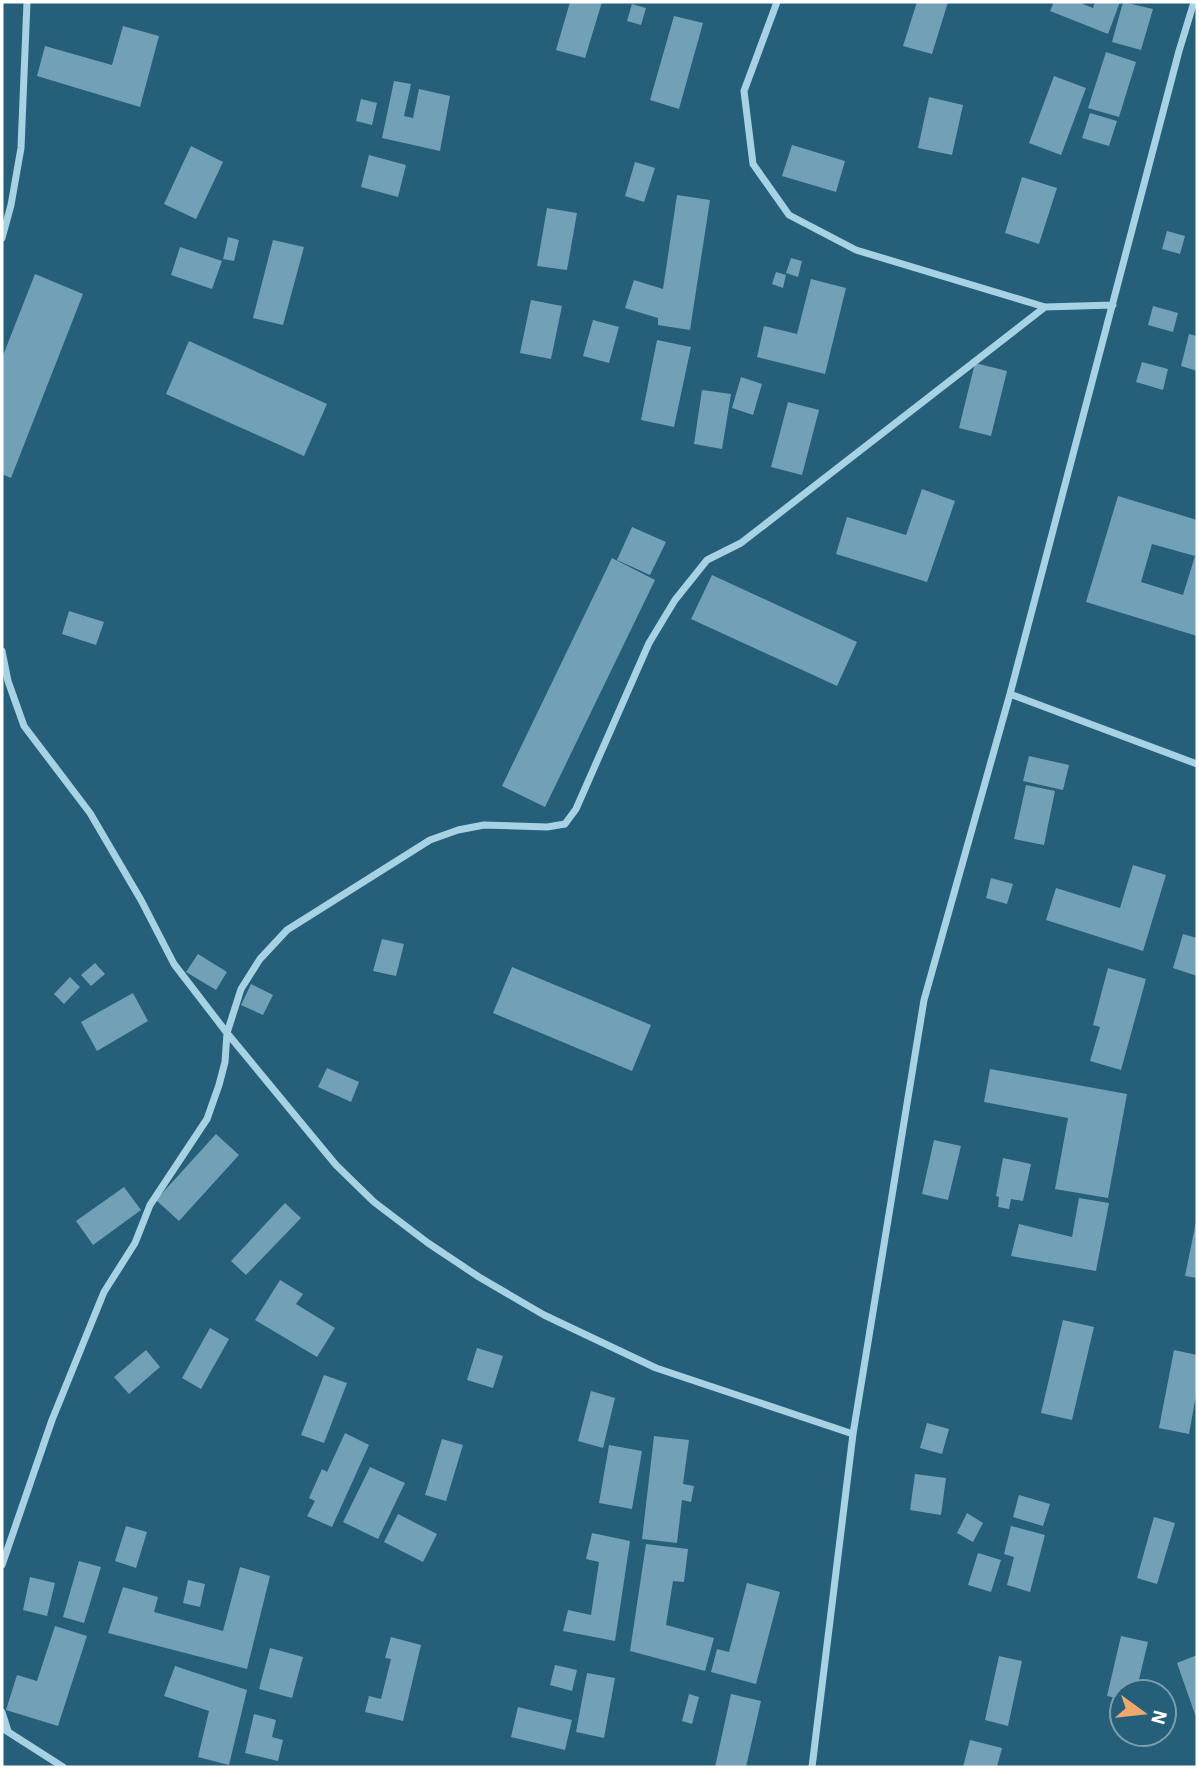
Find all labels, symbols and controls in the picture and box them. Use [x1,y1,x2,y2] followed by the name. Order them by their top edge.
[1108,1678,1178,1748] north arrow
[1146,1708,1173,1727] text: N

